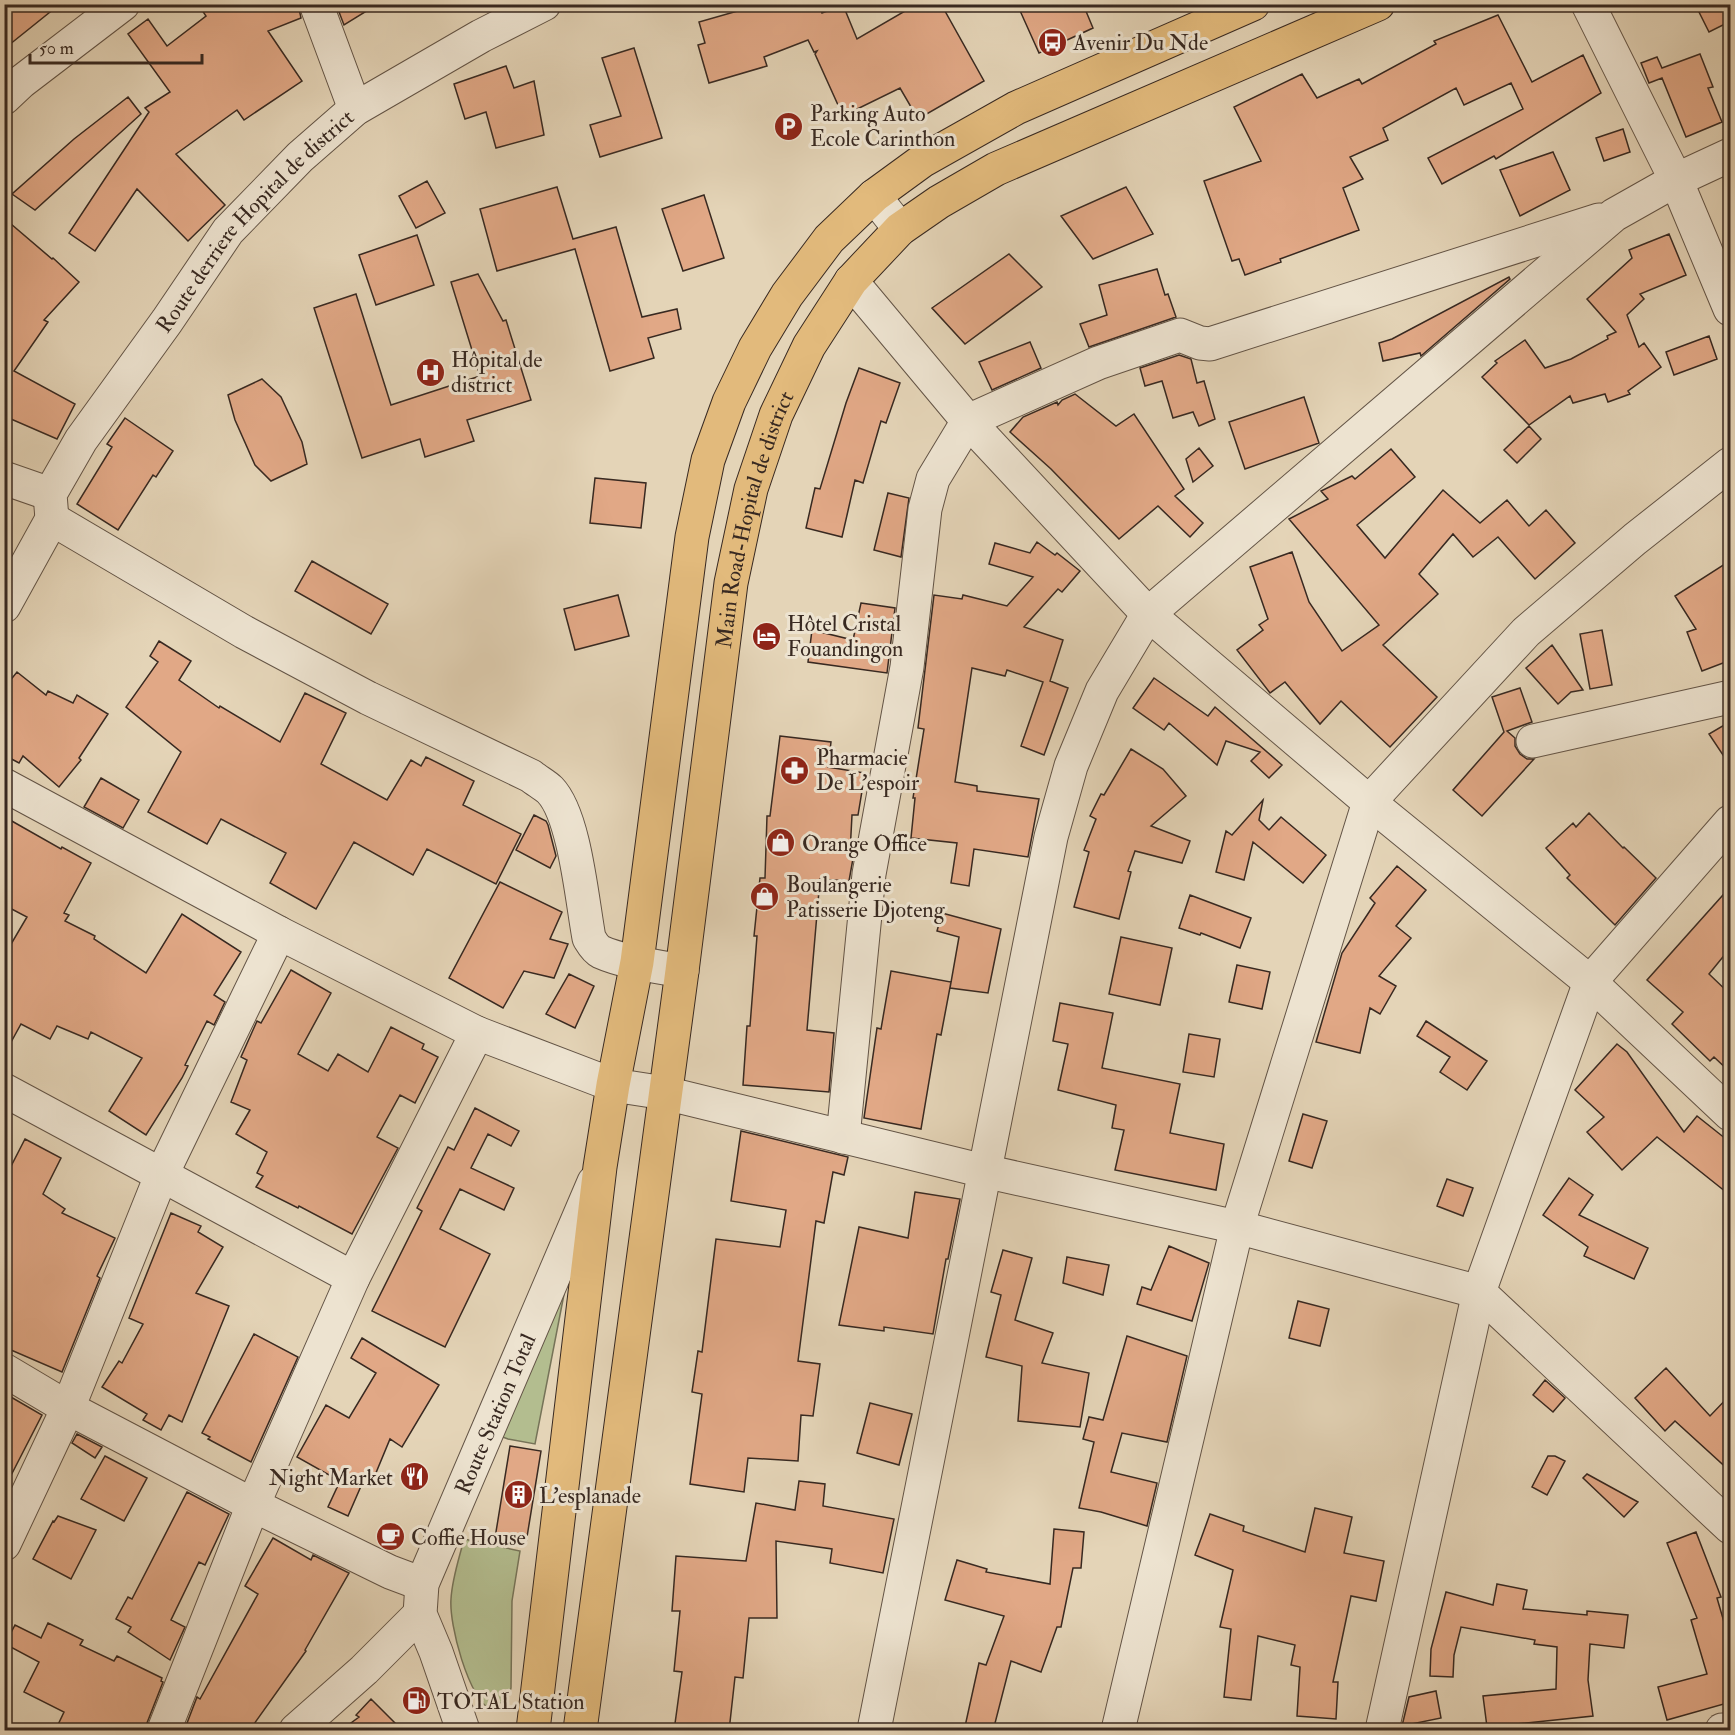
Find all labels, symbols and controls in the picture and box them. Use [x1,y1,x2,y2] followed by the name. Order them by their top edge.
[1036,26,1068,58] bus stop icon: Avenir Du Nde
[30,27,202,65] scale bar
[1072,29,1208,57] place label: Avenir Du Nde
[39,37,74,60] text: 50 m
[810,100,955,153] place label: Parking Auto Ecole Carinthon
[150,103,360,339] street label: Route derriere Hopital de district
[773,110,805,142] parking icon: Parking Auto Ecole Carinthon
[451,346,543,399] place label: Hôpital de district
[414,356,446,388] hospital icon: Hôpital de district
[710,387,800,650] street label: Main Road-Hopital de district
[787,610,903,663] place label: Hôtel Cristal Fouandingon
[750,620,782,652] hotel icon: Hôtel Cristal Fouandingon
[816,744,920,798] place label: Pharmacie De L'espoir
[779,754,811,786] pharmacy icon: Pharmacie De L'espoir
[765,827,797,859] shop icon: Orange Office
[802,830,927,858] place label: Orange Office
[786,871,946,924] place label: Boulangerie Patisserie Djoteng
[749,881,781,913] shop icon: Boulangerie Patisserie Djoteng
[449,1329,543,1499] street label: Route Station Total
[398,1461,430,1493] restaurant icon: Night Market
[269,1464,393,1492] place label: Night Market
[502,1479,534,1511] building icon: L'esplanade
[539,1482,641,1511] place label: L'esplanade
[374,1521,406,1553] cafe icon: Coffie House
[411,1524,526,1552] place label: Coffie House
[400,1685,432,1717] fuel station icon: TOTAL Station
[437,1688,585,1716] place label: TOTAL Station

